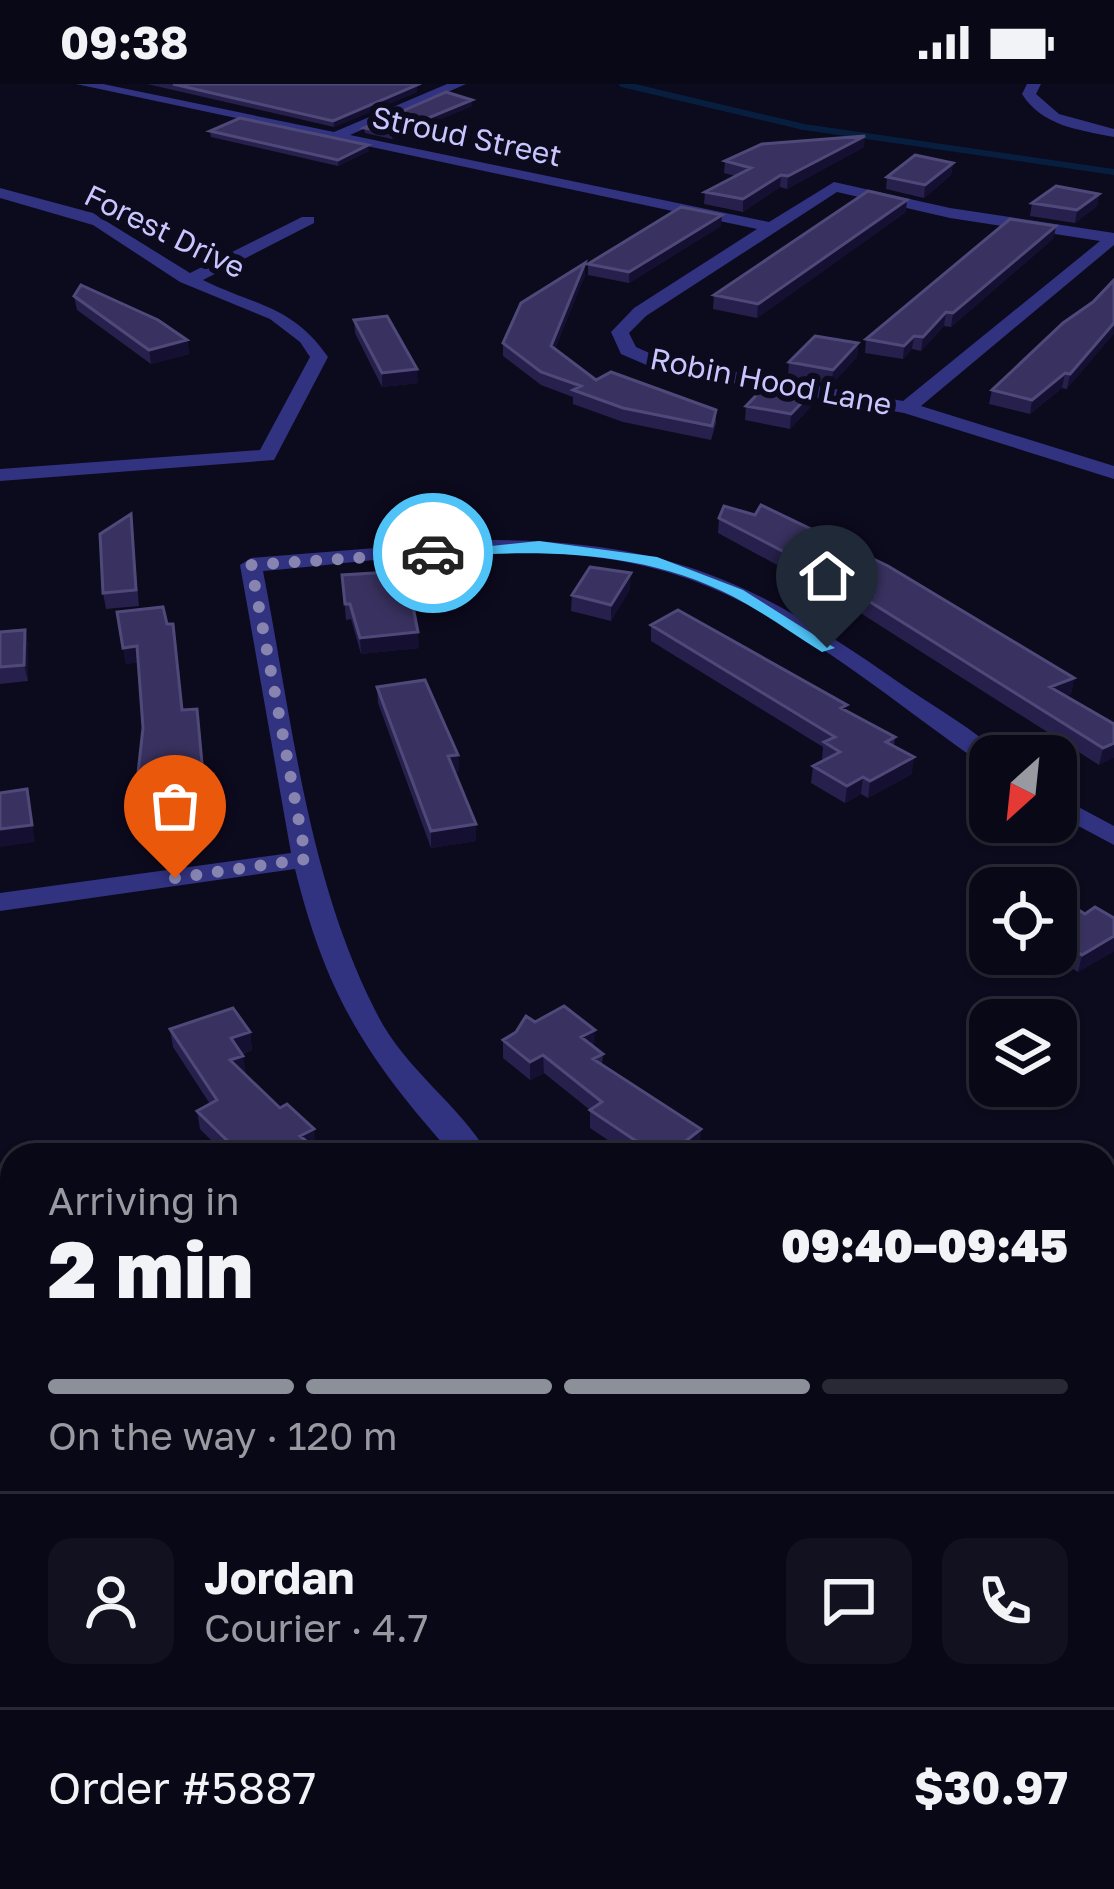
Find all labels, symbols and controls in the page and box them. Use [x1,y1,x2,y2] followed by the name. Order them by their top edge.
[60,15,188,69] text: 09:38
[369,98,565,174] street label: Stroud Street
[79,177,251,285] street label: Forest Drive
[647,340,895,422] street label: Robin Hood Lane
[373,493,493,613] courier
[400,520,466,586] icon: car
[776,525,878,648] pin
[794,543,860,609] icon: home
[969,735,1077,843] north arrow
[969,735,1077,1107] map controls
[124,755,226,878] pin
[142,773,208,839] icon: bag
[969,867,1077,975] button: locate
[969,999,1077,1107] button: layers
[48,1177,239,1224] text: Arriving in
[781,1218,1068,1272] text: 09:40–09:45
[48,1222,253,1315] text: 2 min
[48,1412,398,1459] text: On the way · 120 m
[48,1538,174,1664] button: person
[786,1538,912,1664] button: chat
[942,1538,1068,1664] button: phone
[204,1550,355,1604] text: Jordan
[204,1604,428,1651] text: Courier · 4.7
[48,1760,316,1814] text: Order #5887
[914,1760,1068,1814] text: $30.97

